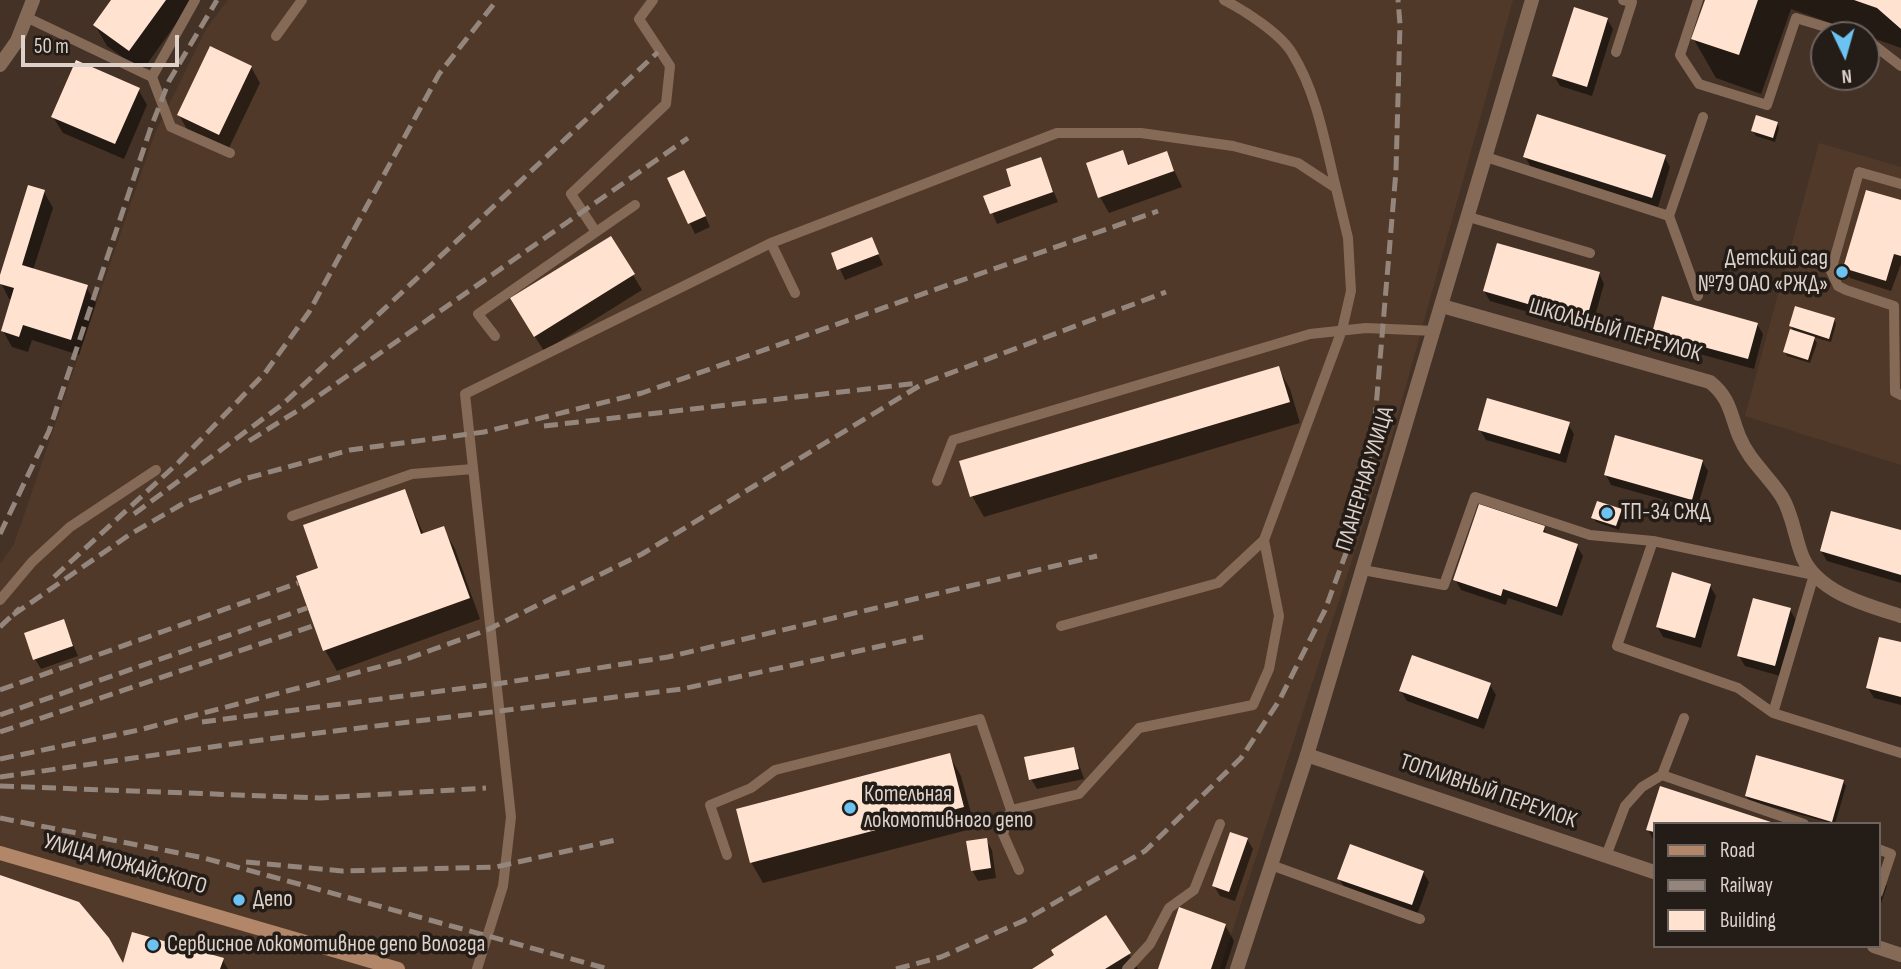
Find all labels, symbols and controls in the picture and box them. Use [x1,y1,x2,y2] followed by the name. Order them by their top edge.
[24,21,182,65] scale bar
[1810,21,1880,91] north arrow
[34,34,69,59] text: 50 m
[1841,64,1853,87] text: N
[1698,245,1828,299] place label: Детский сад №79 ОАО «РЖД»
[1834,264,1850,280] marker: Детский сад №79 ОАО «РЖД»
[1525,293,1705,369] street label: ШКОЛЬНЫЙ ПЕРЕУЛОК
[1331,403,1401,555] street label: ПЛАНЕРНАЯ УЛИЦА
[1621,499,1711,527] place label: ТП-34 СЖД
[1599,505,1615,521] marker: ТП-34 СЖД
[1396,749,1580,835] street label: ТОПЛИВНЫЙ ПЕРЕУЛОК
[864,781,1033,835] place label: Котельная локомотивного депо
[842,800,858,816] marker: Котельная локомотивного депо
[1652,822,1880,948] legend
[40,829,210,901] street label: УЛИЦА МОЖАЙСКОГО
[1720,838,1755,863] text: Road
[1720,873,1773,898] text: Railway
[253,886,293,914] place label: Депо
[231,892,247,908] marker: Депо
[1720,908,1776,933] text: Building
[167,931,485,959] place label: Сервисное локомотивное депо Вологда
[145,937,161,953] marker: Сервисное локомотивное депо Вологда

